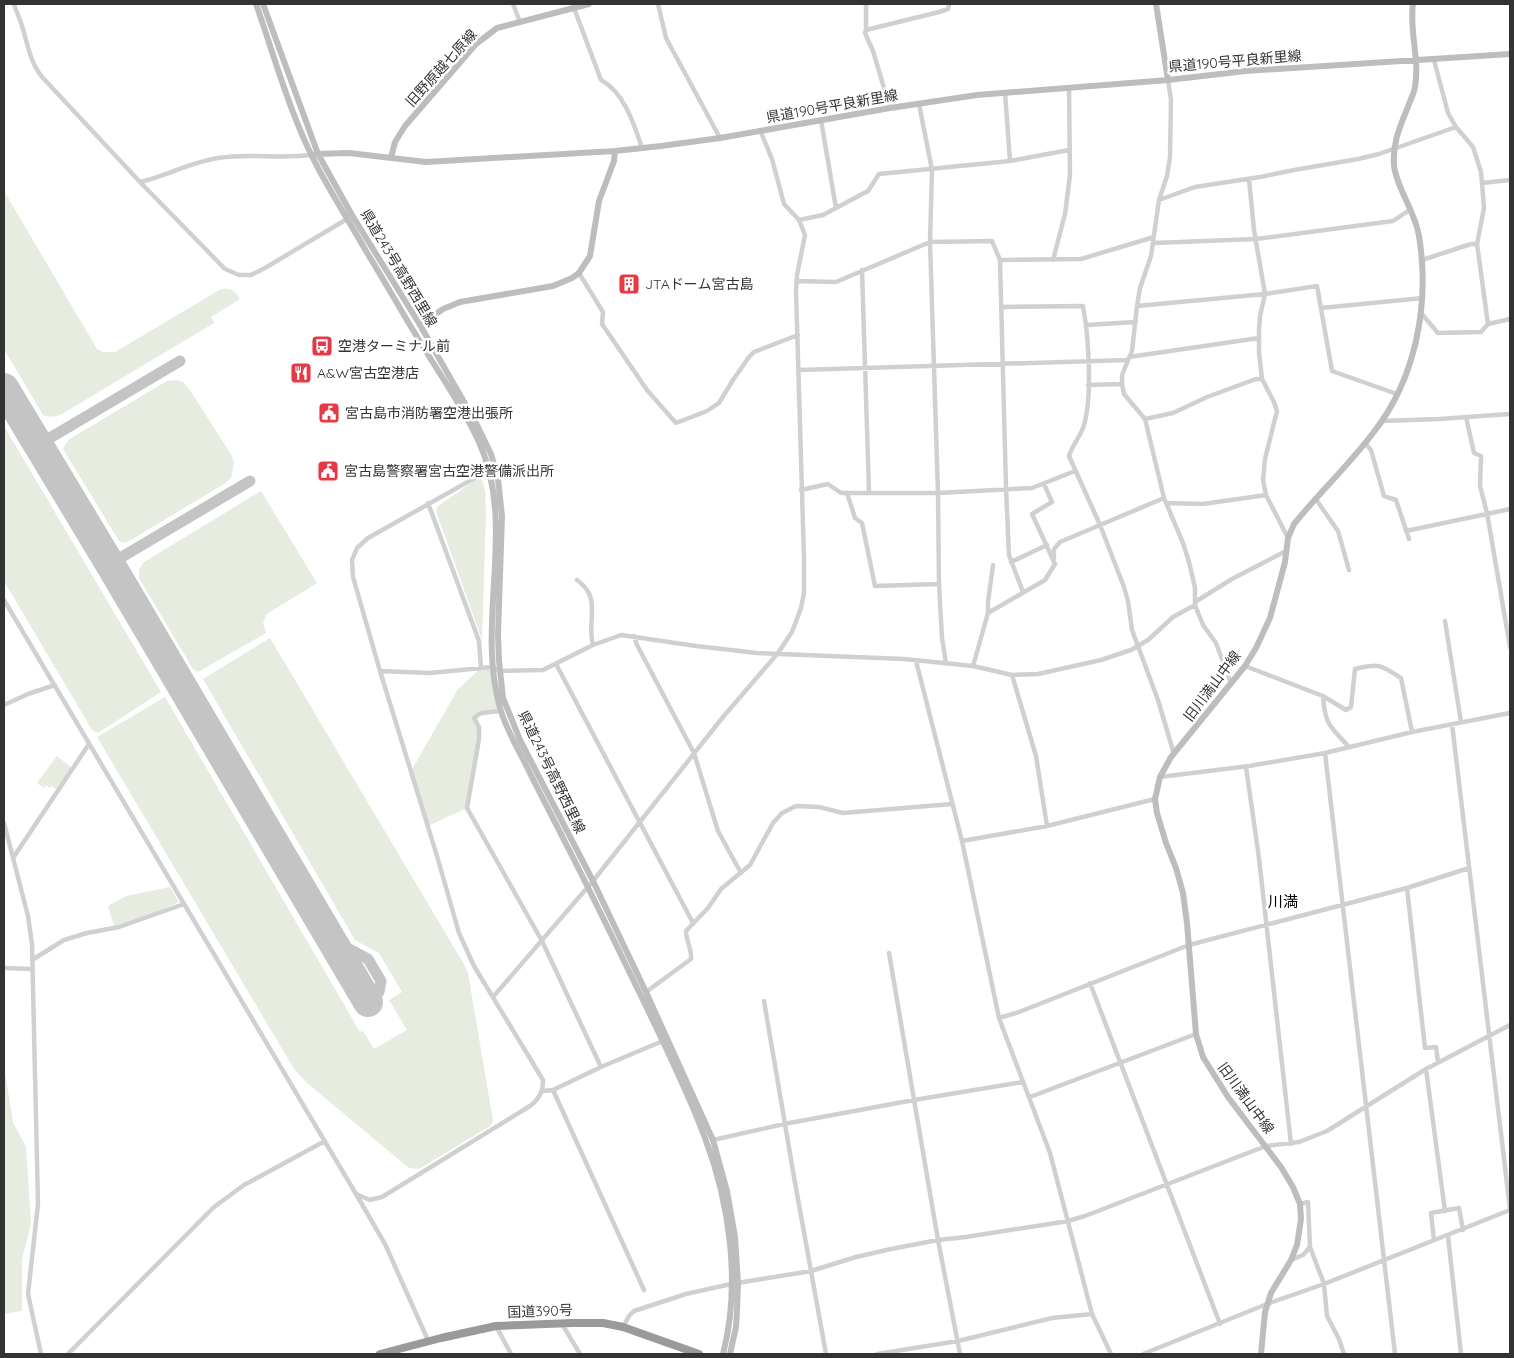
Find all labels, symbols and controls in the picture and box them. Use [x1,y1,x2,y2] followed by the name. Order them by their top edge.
[402,26,480,110] street label: 旧野原越七原線
[1168,46,1302,76] street label: 県道190号平良新里線
[765,86,899,126] street label: 県道190号平良新里線
[357,206,441,330] street label: 県道243号高野西里線
[617,272,641,296] building icon: JTAドーム宮古島
[645,275,753,293] place label: JTAドーム宮古島
[310,334,334,358] bus stop icon: 空港ターミナル前
[338,337,450,355] place label: 空港ターミナル前
[289,361,313,385] restaurant icon: A&W宮古空港店
[317,364,419,382] place label: A&W宮古空港店
[317,401,341,425] public building icon: 宮古島市消防署空港出張所
[345,404,513,422] place label: 宮古島市消防署空港出張所
[316,459,340,483] public building icon: 宮古島警察署宮古空港警備派出所
[344,462,554,480] place label: 宮古島警察署宮古空港警備派出所
[1180,647,1244,725] street label: 旧川満山中線
[514,708,590,836] street label: 県道243号高野西里線
[1268,892,1298,911] district label: 川満
[1214,1059,1278,1137] street label: 旧川満山中線
[507,1301,573,1321] street label: 国道390号

